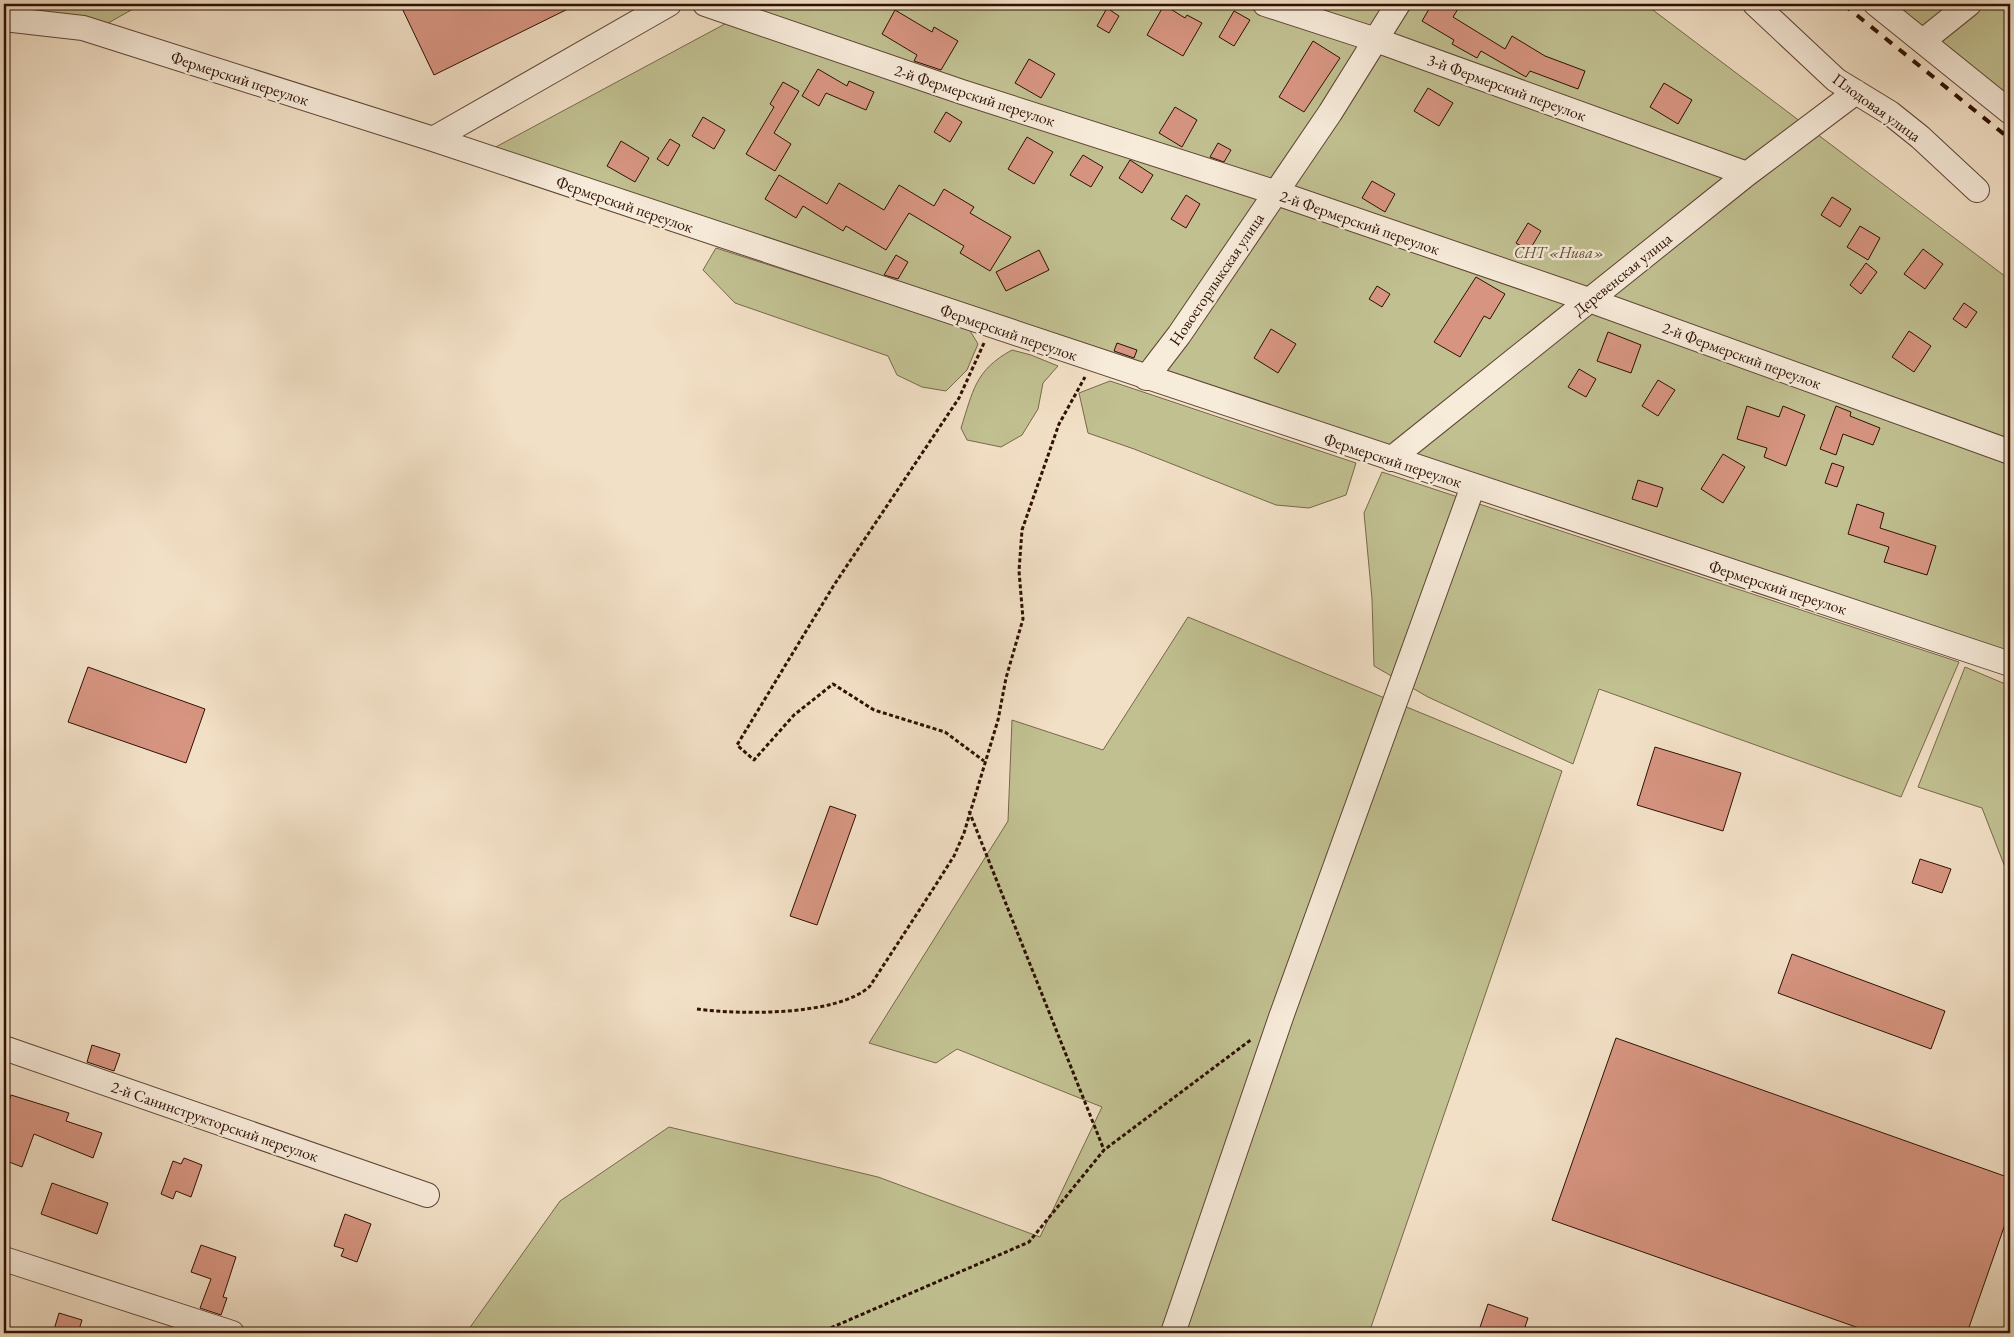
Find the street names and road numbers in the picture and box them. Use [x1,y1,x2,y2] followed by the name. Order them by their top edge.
[168,46,312,111] street label: Фермерский переулок
[1425,49,1589,126] street label: 3-й Фермерский переулок
[892,60,1058,131] street label: 2-й Фермерский переулок
[1828,68,1926,147] street label: Плодовая улица
[553,171,697,238] street label: Фермерский переулок
[1277,185,1443,260] street label: 2-й Фермерский переулок
[1164,208,1269,350] street label: Новоегорлыкская улица
[1569,228,1676,321] street label: Деревенская улица
[937,299,1081,366] street label: Фермерский переулок
[1660,317,1824,394] street label: 2-й Фермерский переулок
[1321,428,1465,493] street label: Фермерский переулок
[1706,555,1850,620] street label: Фермерский переулок
[108,1076,322,1167] street label: 2-й Санинструкторский переулок

